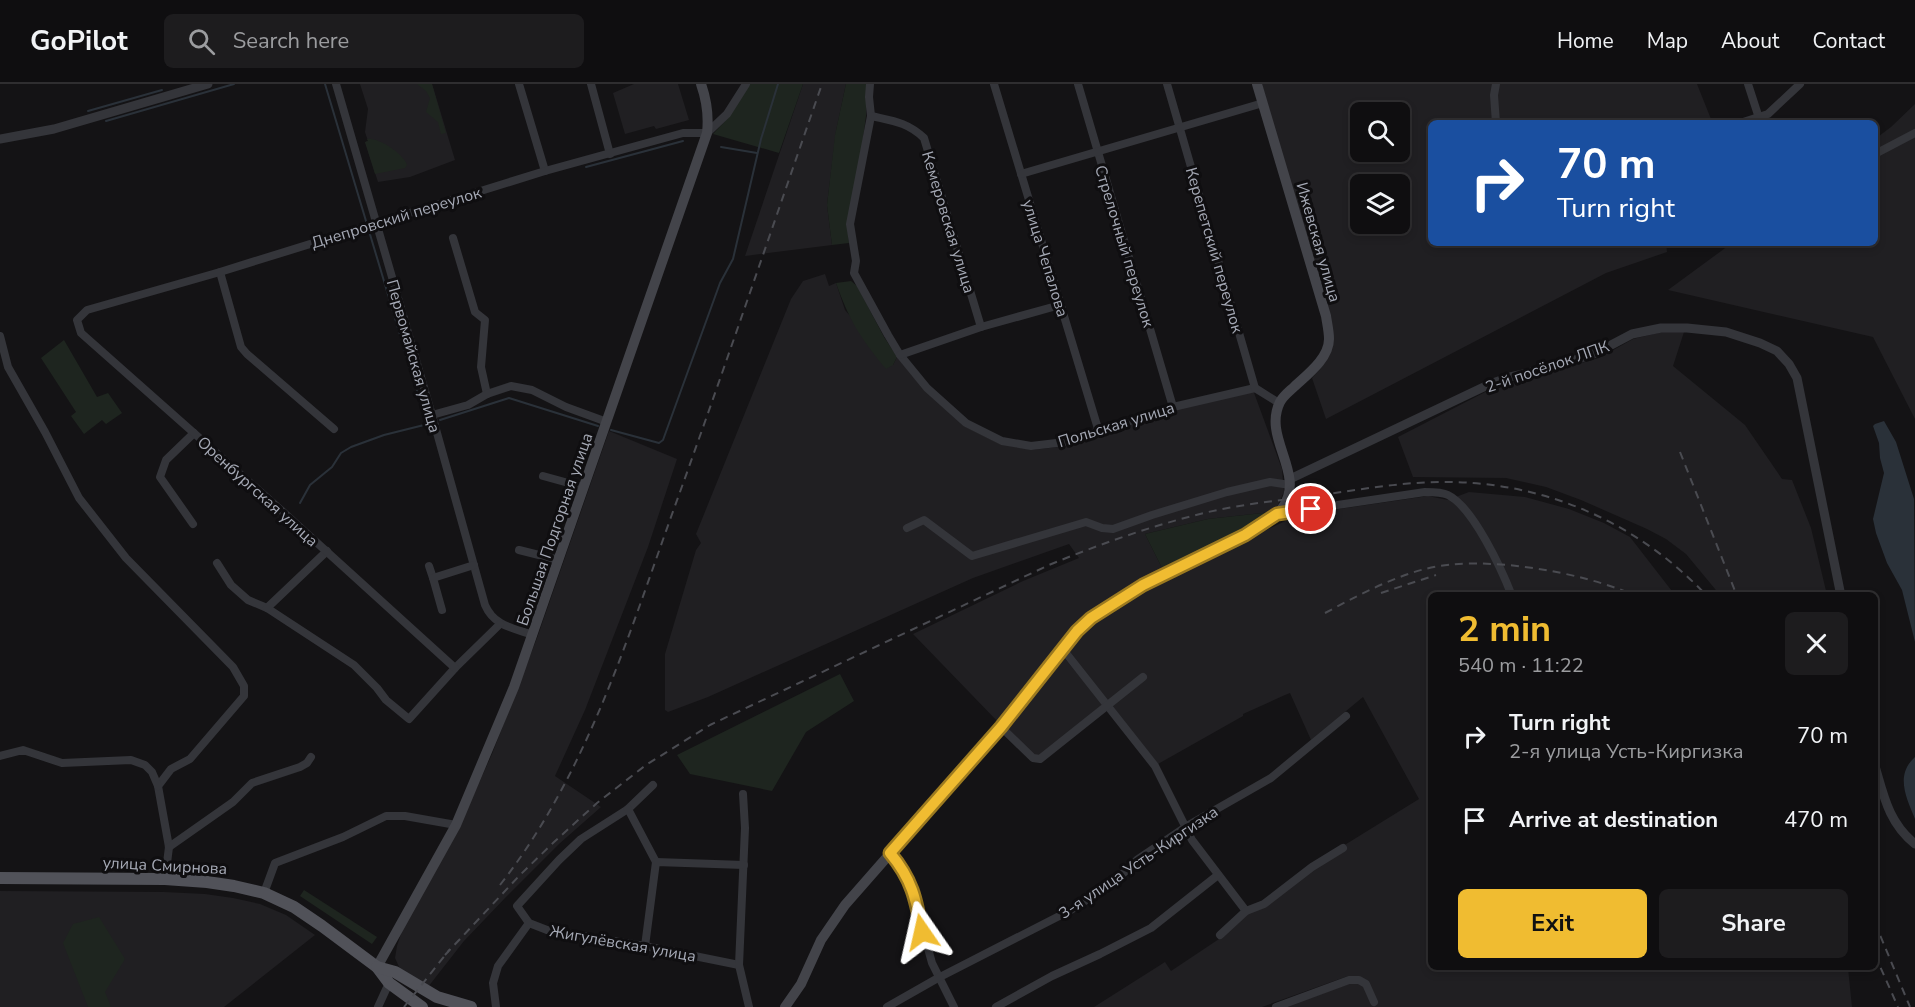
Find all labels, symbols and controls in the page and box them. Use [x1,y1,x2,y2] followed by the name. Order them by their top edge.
[164,14,584,68] search box
[30,22,128,60] text: GoPilot
[185,25,218,58] icon: search
[233,26,349,56] text: Search here
[1557,27,1614,55] text: Home
[1647,27,1688,55] text: Map
[1721,27,1779,55] text: About
[1812,27,1885,55] text: Contact
[1350,102,1410,234] map controls
[1350,102,1410,162] button: search
[1557,136,1656,193] text: 70 m
[1458,144,1536,222] icon: right
[916,149,980,296] street label: Кемеровская улица
[1089,163,1159,331] street label: Стрелочный переулок
[1180,165,1248,336] street label: Керепетский переулок
[1350,174,1410,234] button: layers
[1290,180,1346,305] street label: Ижевская улица
[309,181,484,254] street label: Днепровский переулок
[1557,190,1675,227] text: Turn right
[1017,197,1073,320] street label: улица Чепалова
[381,277,445,436] street label: Первомайская улица
[1483,335,1613,398] street label: 2-й посёлок ЛПК
[1055,397,1177,453] street label: Польская улица
[512,430,598,629] street label: Большая Подгорная улица
[192,432,322,552] street label: Оренбургская улица
[1285,483,1336,534] pin
[1294,492,1327,525] icon: arrive
[1458,605,1551,654] text: 2 min
[1785,612,1848,675] button: close
[1458,652,1584,679] text: 540 m · 11:22
[1509,708,1610,738] text: Turn right
[1458,720,1491,753] icon: right
[1797,721,1848,751] text: 70 m
[1509,738,1743,765] text: 2-я улица Усть-Киргизка
[1055,801,1222,924] street label: 3-я улица Усть-Киргизка
[1458,804,1491,837] icon: arrive
[1509,805,1718,835] text: Arrive at destination
[1784,805,1848,835] text: 470 m
[102,852,228,880] street label: улица Смирнова
[1458,889,1647,958] button: Exit
[1659,889,1848,958] button: Share
[890,900,954,964] position arrow
[548,920,698,968] street label: Жигулёвская улица

